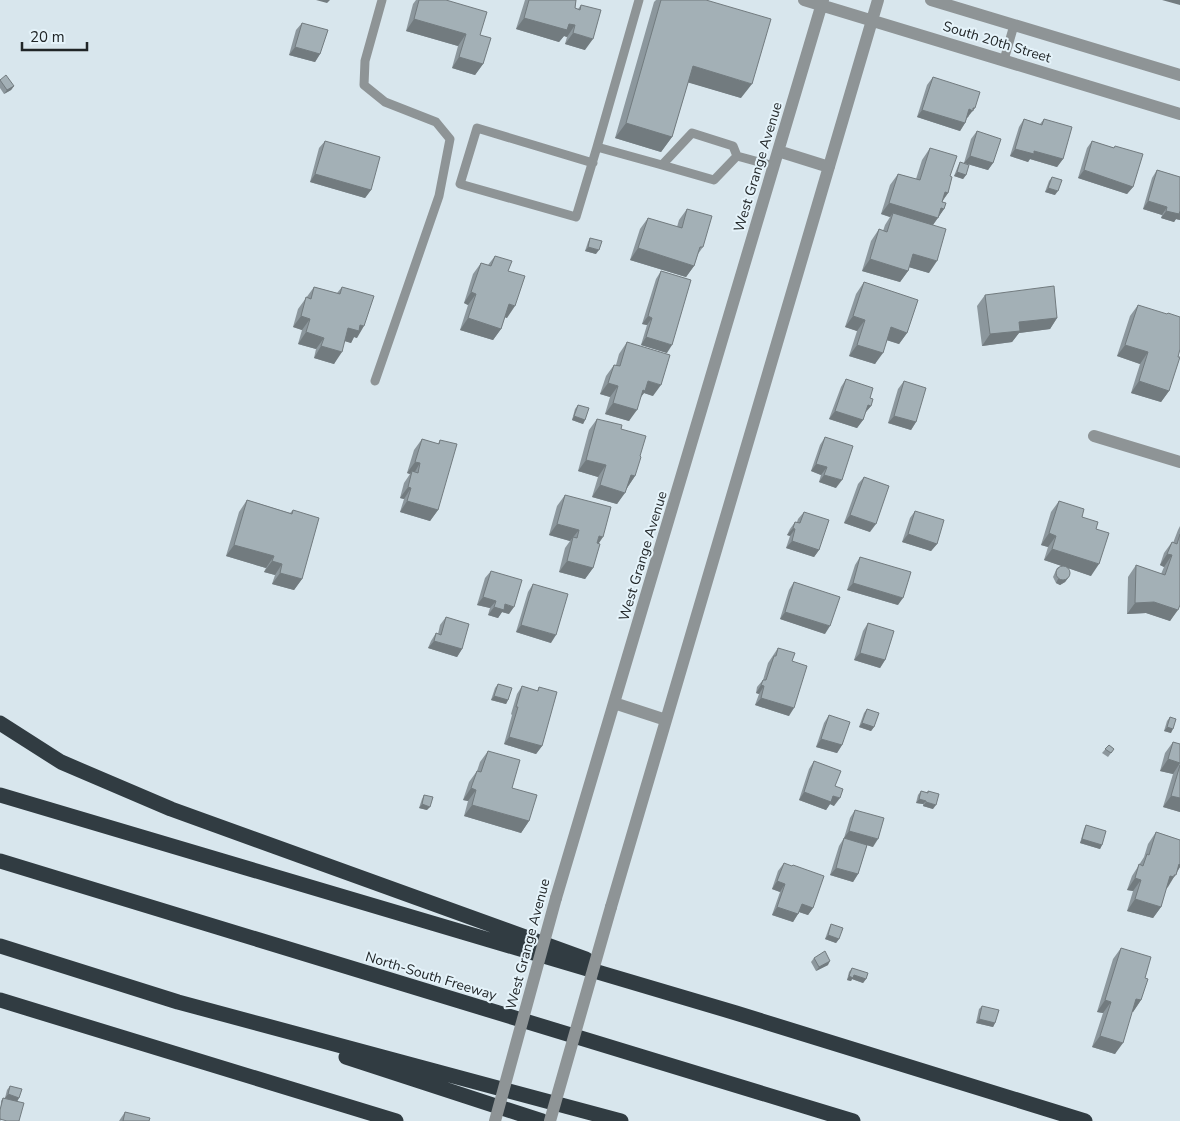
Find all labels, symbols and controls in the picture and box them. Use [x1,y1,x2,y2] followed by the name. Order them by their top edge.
[941,17,1053,68] street label: South 20th Street
[22,20,88,52] scale bar
[30,27,65,47] text: 20 m
[729,100,787,234] street label: West Grange Avenue
[614,489,672,623] street label: West Grange Avenue
[501,877,555,1011] street label: West Grange Avenue
[363,947,500,1005] street label: North-South Freeway

